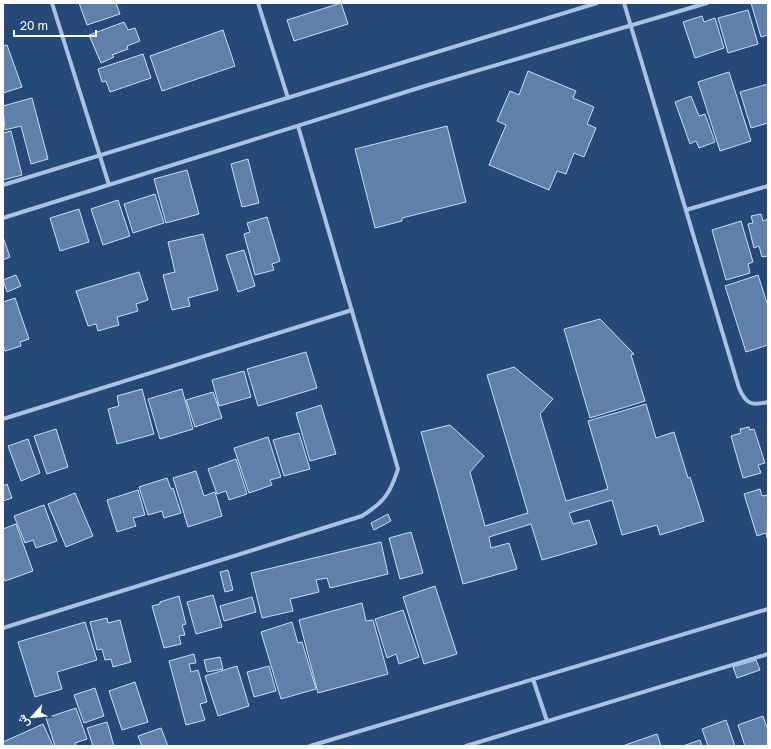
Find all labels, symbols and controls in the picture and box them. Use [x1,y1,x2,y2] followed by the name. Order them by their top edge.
[14,12,96,38] scale bar
[20,18,48,33] text: 20 m
[12,697,52,737] north arrow
[14,712,32,731] text: ش

